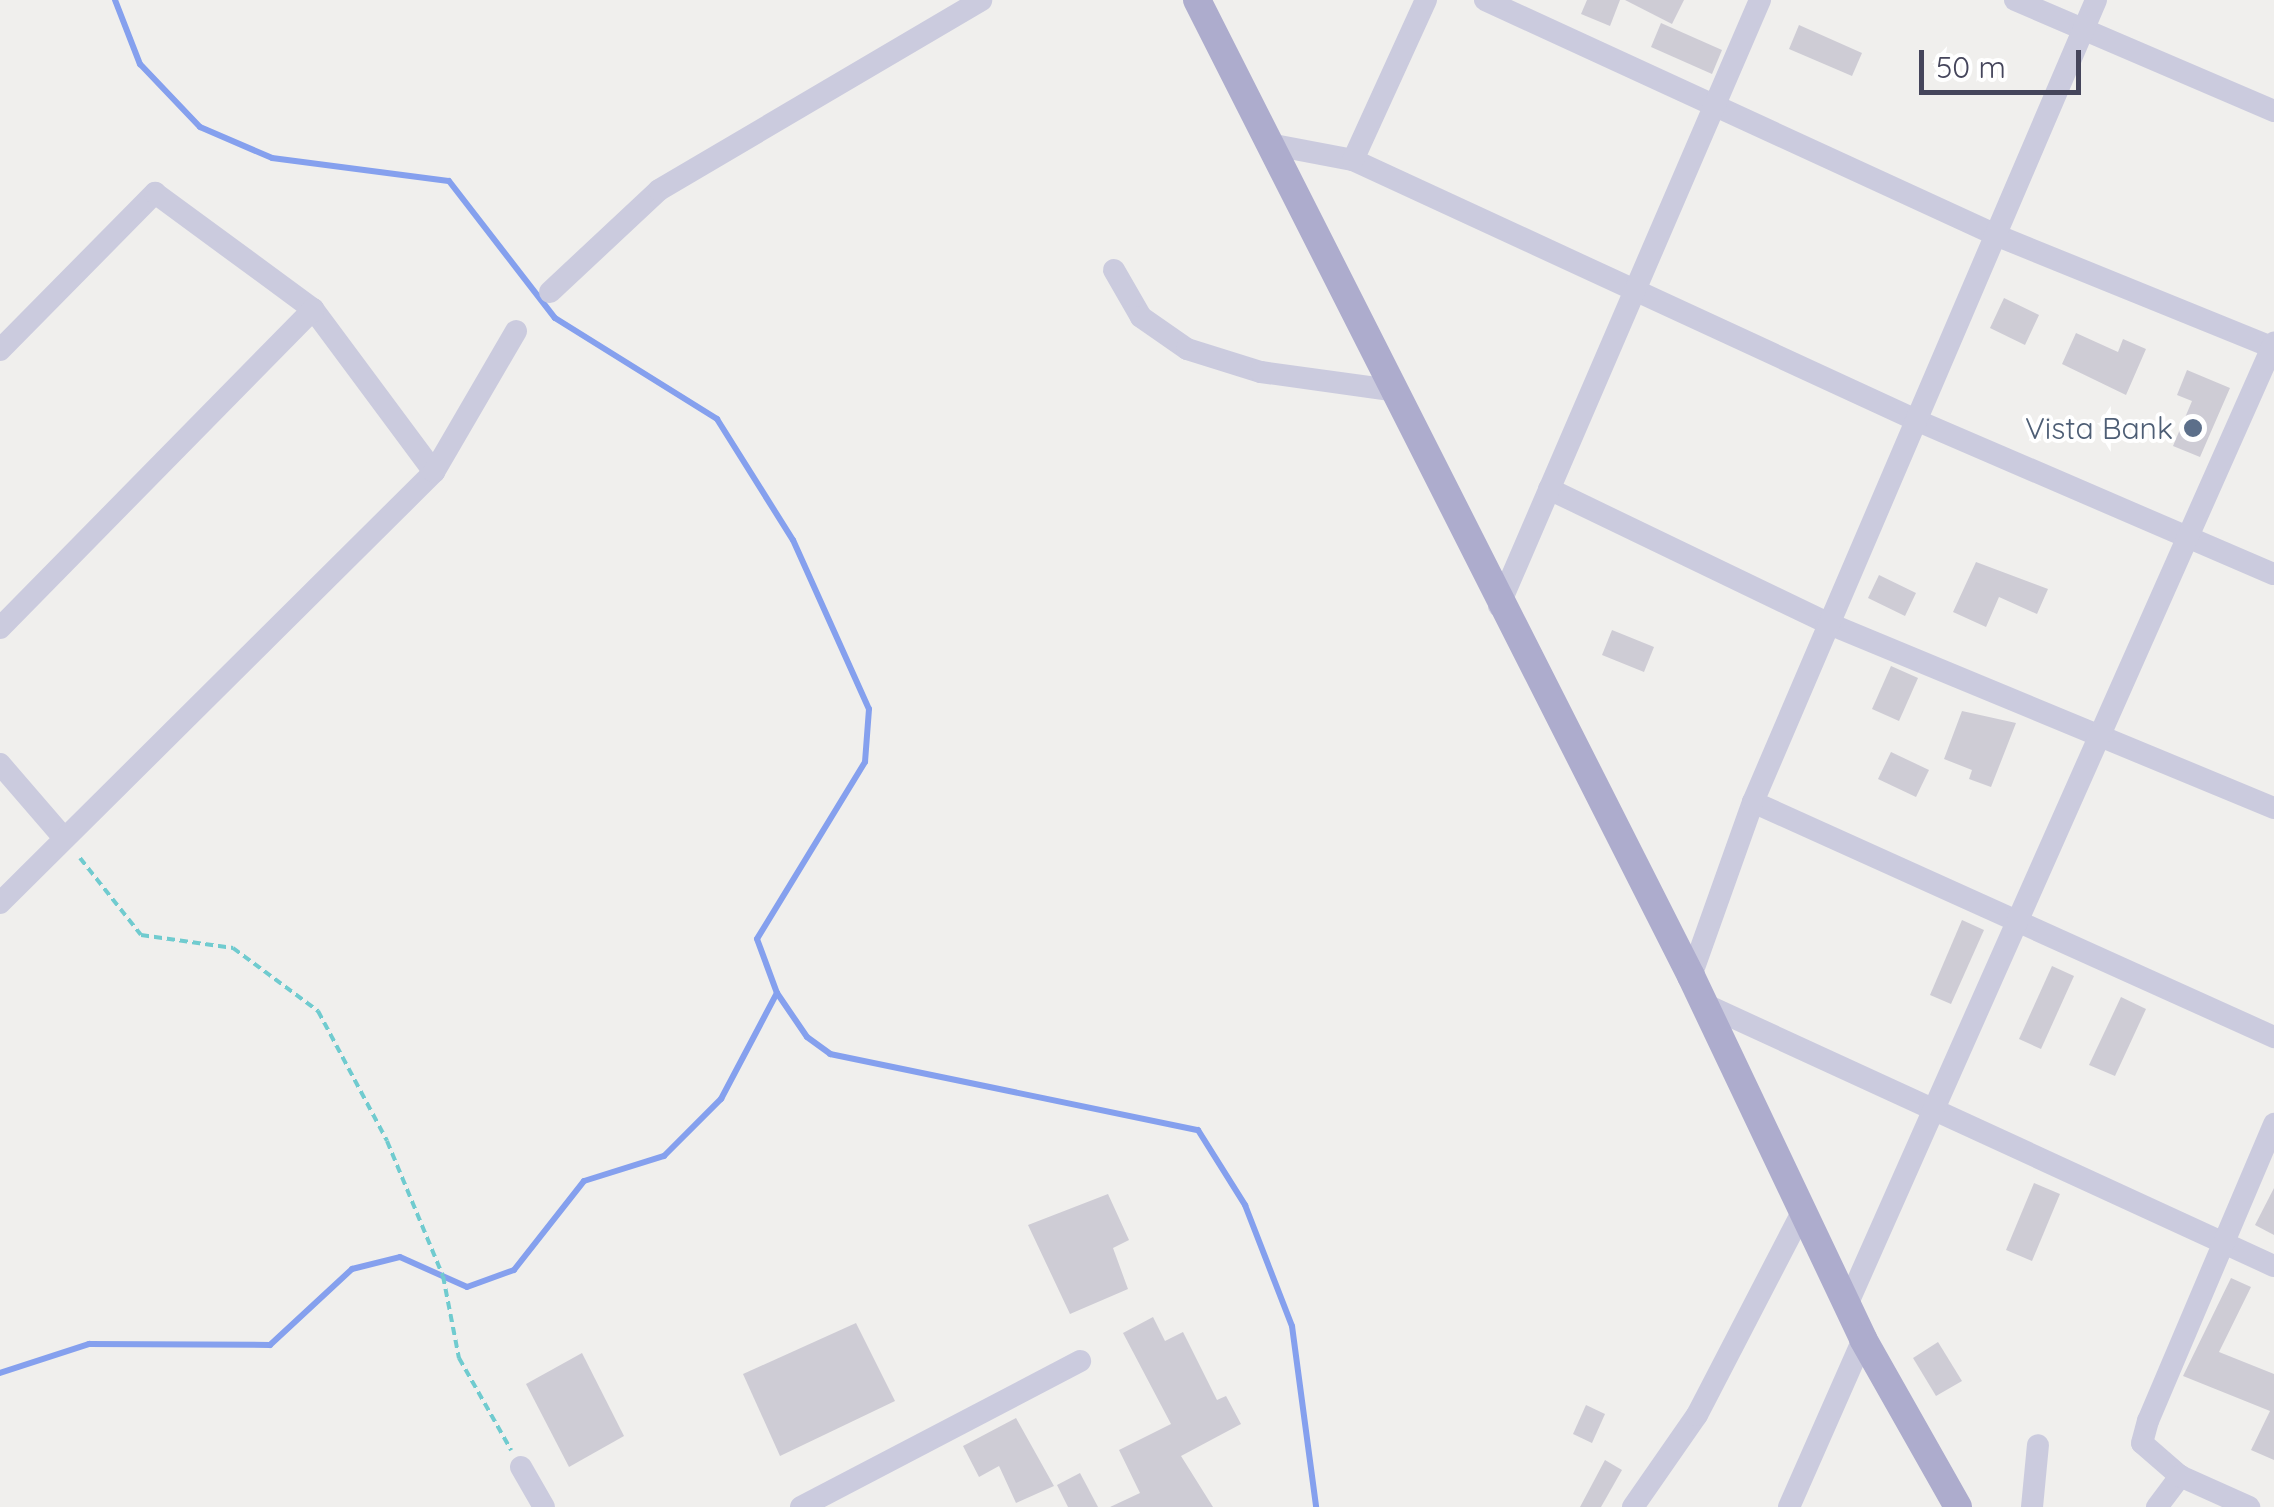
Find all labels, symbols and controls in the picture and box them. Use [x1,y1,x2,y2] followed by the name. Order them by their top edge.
[1924,30,2086,92] scale bar
[1936,48,2006,86] text: 50 m
[2025,410,2173,446] place label: Vista Bank
[2182,417,2204,439] marker: Vista Bank

